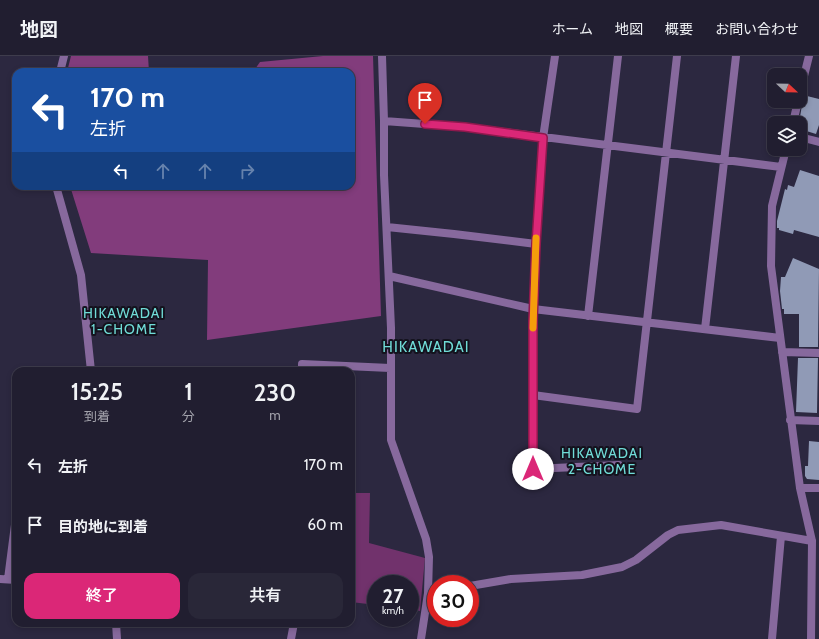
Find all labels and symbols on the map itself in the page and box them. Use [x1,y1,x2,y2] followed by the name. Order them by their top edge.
[767,68,807,108] north arrow
[408,83,442,124] pin
[83,304,165,338] district label: HIKAWADAI 1-CHOME
[382,338,470,356] district label: HIKAWADAI
[561,444,643,478] district label: HIKAWADAI 2-CHOME
[512,448,554,490] position arrow
[427,575,479,627] speed limit sign: 30

